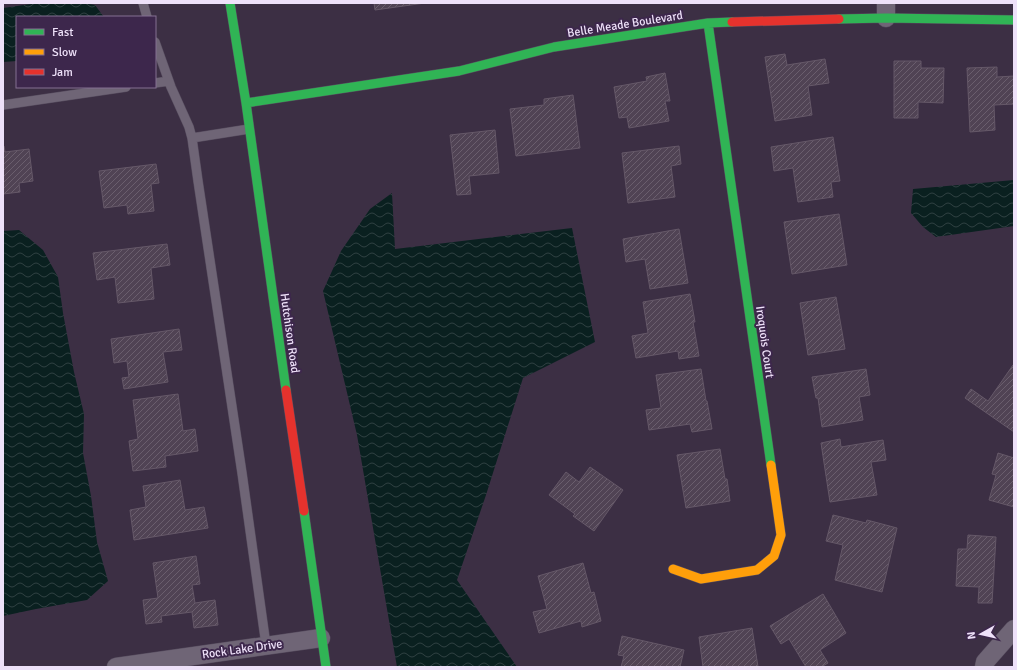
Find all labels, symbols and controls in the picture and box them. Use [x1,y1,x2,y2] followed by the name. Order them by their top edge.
[566,8,684,41] street label: Belle Meade Boulevard
[16,16,156,88] legend
[52,25,73,40] text: Fast
[52,45,77,60] text: Slow
[52,65,73,80] text: Jam
[276,292,303,374] street label: Hutchison Road
[752,305,777,379] street label: Iroquois Court
[961,614,1001,654] north arrow
[965,631,979,640] text: N
[201,636,283,663] street label: Rock Lake Drive

